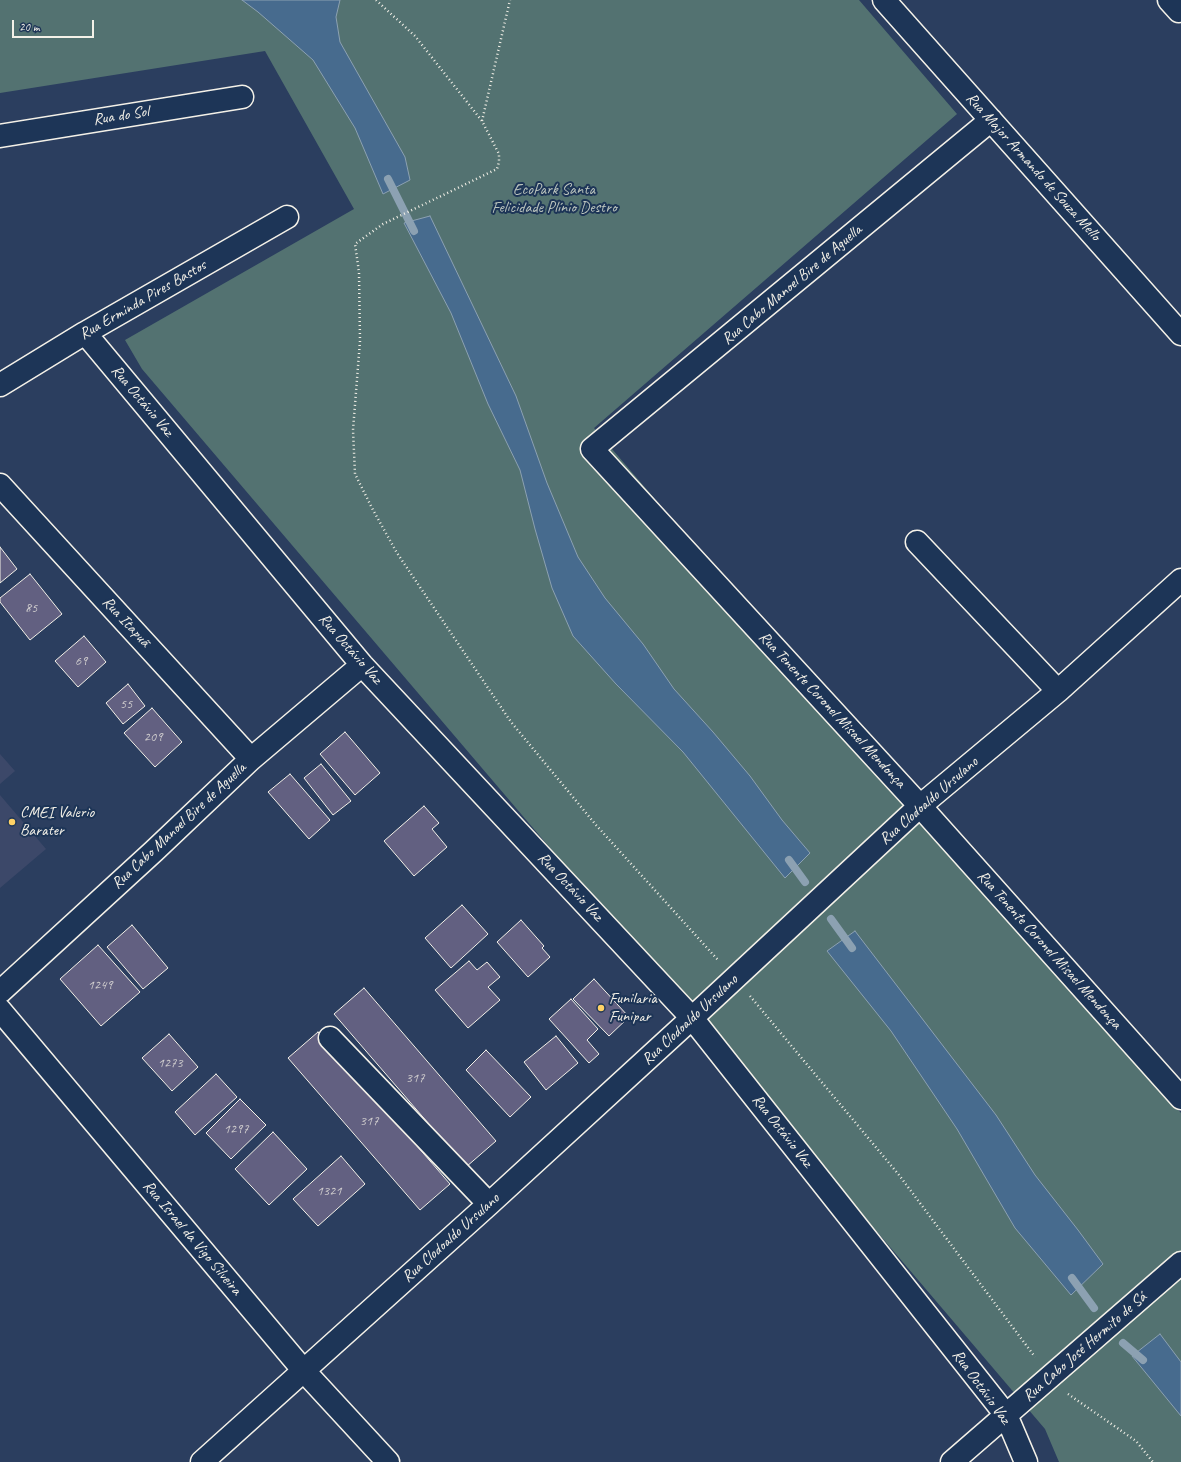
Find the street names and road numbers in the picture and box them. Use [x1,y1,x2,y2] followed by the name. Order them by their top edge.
[961,89,1105,245] street label: Rua Major Armando de Souza Mello
[92,102,150,130] street label: Rua do Sol
[718,221,866,349] street label: Rua Cabo Manoel Bire de Aguella
[76,256,210,344] street label: Rua Erminda Pires Bastos
[107,361,177,441] street label: Rua Octávio Vaz
[98,593,154,651] street label: Rua Itapuã
[314,610,386,688] street label: Rua Octávio Vaz
[754,628,910,792] street label: Rua Tenente Coronel Misael Mendonça
[876,753,982,849] street label: Rua Clodoaldo Ursulano
[108,759,250,893] street label: Rua Cabo Manoel Bire de Aguella
[533,849,607,925] street label: Rua Octávio Vaz
[973,867,1125,1033] street label: Rua Tenente Coronel Misael Mendonça
[638,971,742,1069] street label: Rua Clodoaldo Ursulano
[748,1091,816,1171] street label: Rua Octávio Vaz
[138,1177,246,1299] street label: Rua Israel da Vigo Silveira
[398,1189,504,1287] street label: Rua Clodoaldo Ursulano
[1019,1288,1151,1406] street label: Rua Cabo José Hermito de Sá
[948,1346,1014,1428] street label: Rua Octávio Vaz

